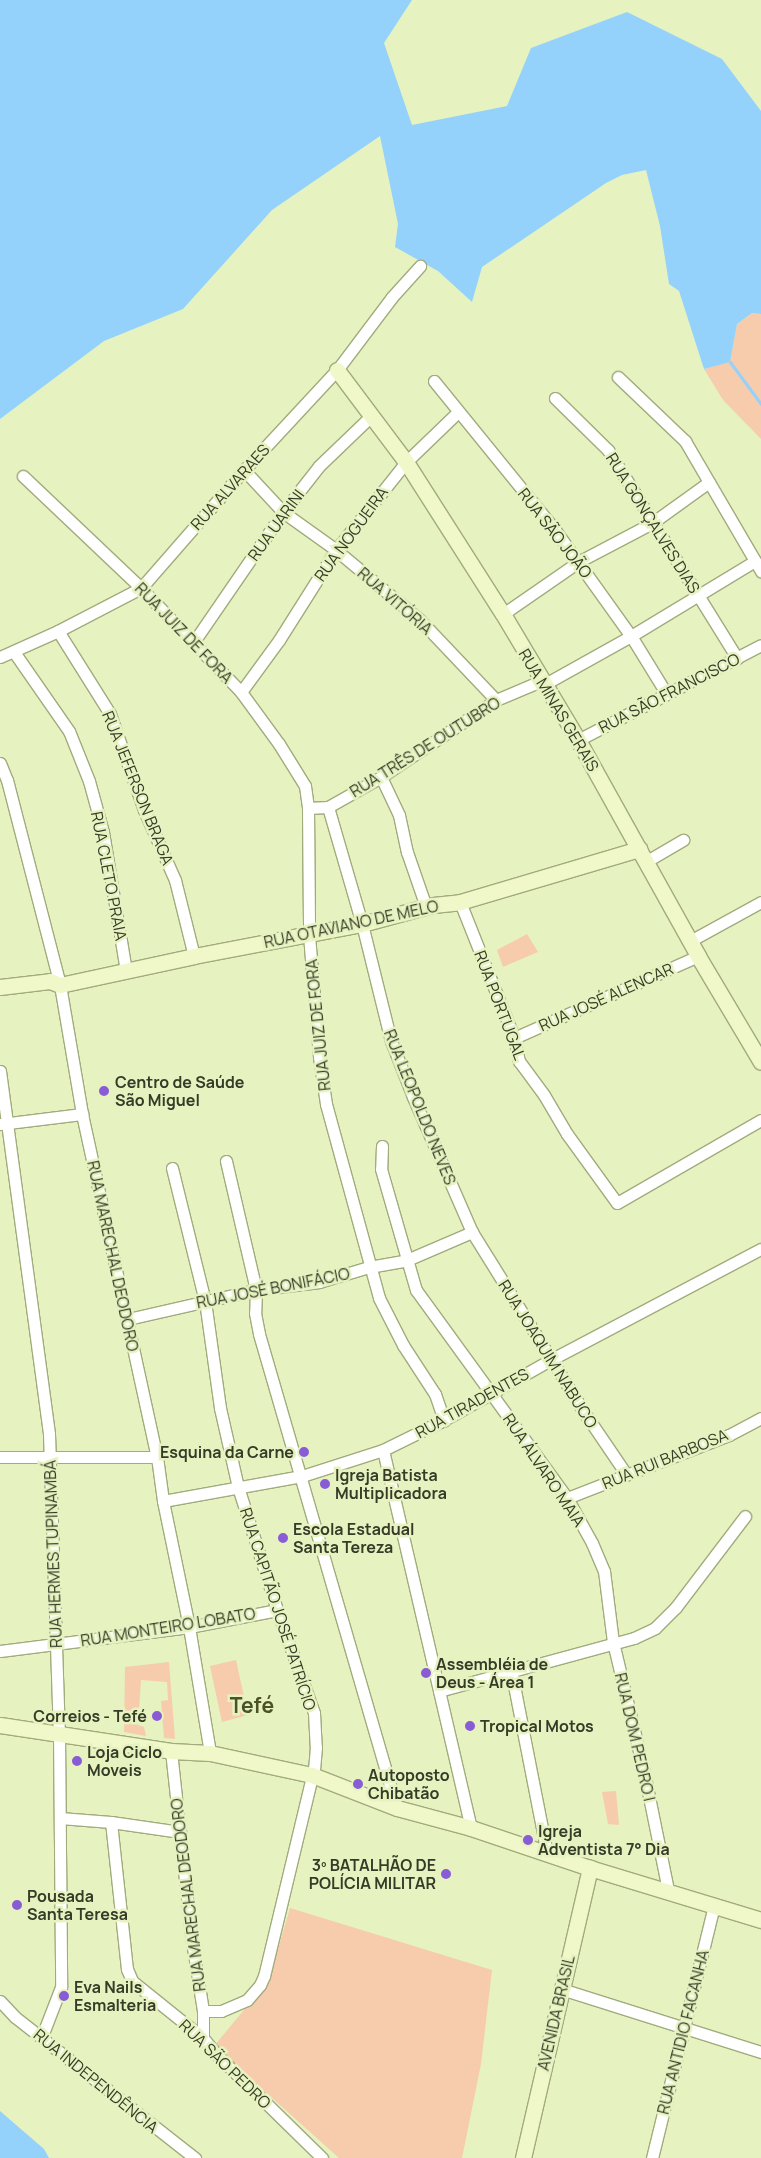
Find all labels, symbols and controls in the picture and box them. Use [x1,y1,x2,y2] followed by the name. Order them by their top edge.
[187,440,273,534] street label: RUA ALVARAES
[602,449,704,597] street label: RUA GONÇALVES DIAS
[310,483,392,585] street label: RUA NOGUEIRA
[514,484,596,582] street label: RUA SÃO JOÃO
[244,486,308,564] street label: RUA UARINI
[354,563,436,639] street label: RUA VITÓRIA
[131,579,237,687] street label: RUA JUIZ DE FORA
[515,645,603,775] street label: RUA MINAS GERAIS
[595,649,743,737] street label: RUA SÃO FRANCISCO
[346,693,504,801] street label: RUA TRÊS DE OUTUBRO
[98,708,178,868] street label: RUA JEFERSON BRAGA
[87,810,131,942] street label: RUA CLETO PRAIA
[262,896,440,952] street label: RUA OTAVIANO DE MELO
[470,948,530,1062] street label: RUA PORTUGAL
[302,958,334,1092] street label: RUA JUIZ DE FORA
[536,959,676,1035] street label: RUA JOSÉ ALENCAR
[380,1027,460,1187] street label: RUA LEOPOLDO NEVES
[115,1072,244,1110] place label: Centro de Saúde São Miguel
[97,1084,111,1098] marker: Centro de Saúde São Miguel
[83,1158,143,1354] street label: RUA MARECHAL DEODORO
[195,1264,351,1312] street label: RUA JOSÉ BONIFÁCIO
[495,1276,601,1432] street label: RUA JOAQUIM NABUCO
[412,1364,532,1442] street label: RUA TIRADENTES
[499,1410,589,1530] street label: RUA ÁLVARO MAIA
[599,1425,731,1493] street label: RUA RUI BARBOSA
[160,1442,294,1462] place label: Esquina da Carne
[298,1446,310,1458] marker: Esquina da Carne
[40,1460,66,1648] street label: RUA HERMES TUPINAMBÁ
[335,1465,447,1503] place label: Igreja Batista Multiplicadora
[319,1478,331,1490] marker: Igreja Batista Multiplicadora
[236,1505,320,1713] street label: RUA CAPITÃO JOSÉ PATRÍCIO
[293,1519,415,1557] place label: Escola Estadual Santa Tereza
[277,1532,289,1544] marker: Escola Estadual Santa Tereza
[79,1604,257,1650] street label: RUA MONTEIRO LOBATO
[436,1654,548,1692] place label: Assembléia de Deus - Área 1
[420,1667,432,1679] marker: Assembléia de Deus - Área 1
[611,1671,659,1803] street label: RUA DOM PEDRO I
[230,1692,274,1718] district label: Tefé
[33,1706,147,1726] place label: Correios - Tefé
[151,1710,163,1722] marker: Correios - Tefé
[480,1716,594,1736] place label: Tropical Motos
[464,1720,476,1732] marker: Tropical Motos
[87,1742,162,1780] place label: Loja Ciclo Moveis
[71,1755,83,1767] marker: Loja Ciclo Moveis
[368,1765,450,1803] place label: Autoposto Chibatão
[352,1778,364,1790] marker: Autoposto Chibatão
[167,1797,209,1993] street label: RUA MARECHAL DEODORO
[538,1821,670,1859] place label: Igreja Adventista 7° Dia
[522,1834,534,1846] marker: Igreja Adventista 7° Dia
[309,1855,436,1893] place label: 3º BATALHÃO DE POLÍCIA MILITAR
[440,1868,452,1880] marker: 3º BATALHÃO DE POLÍCIA MILITAR
[27,1886,128,1924] place label: Pousada Santa Teresa
[11,1899,23,1911] marker: Pousada Santa Teresa
[653,1948,713,2116] street label: RUA ANTIDIO FACANHA
[533,1953,579,2073] street label: AVENIDA BRASIL
[74,1977,156,2015] place label: Eva Nails Esmalteria
[58,1990,70,2002] marker: Eva Nails Esmalteria
[175,2015,275,2113] street label: RUA SÃO PEDRO
[30,2025,162,2137] street label: RUA INDEPENDÊNCIA

